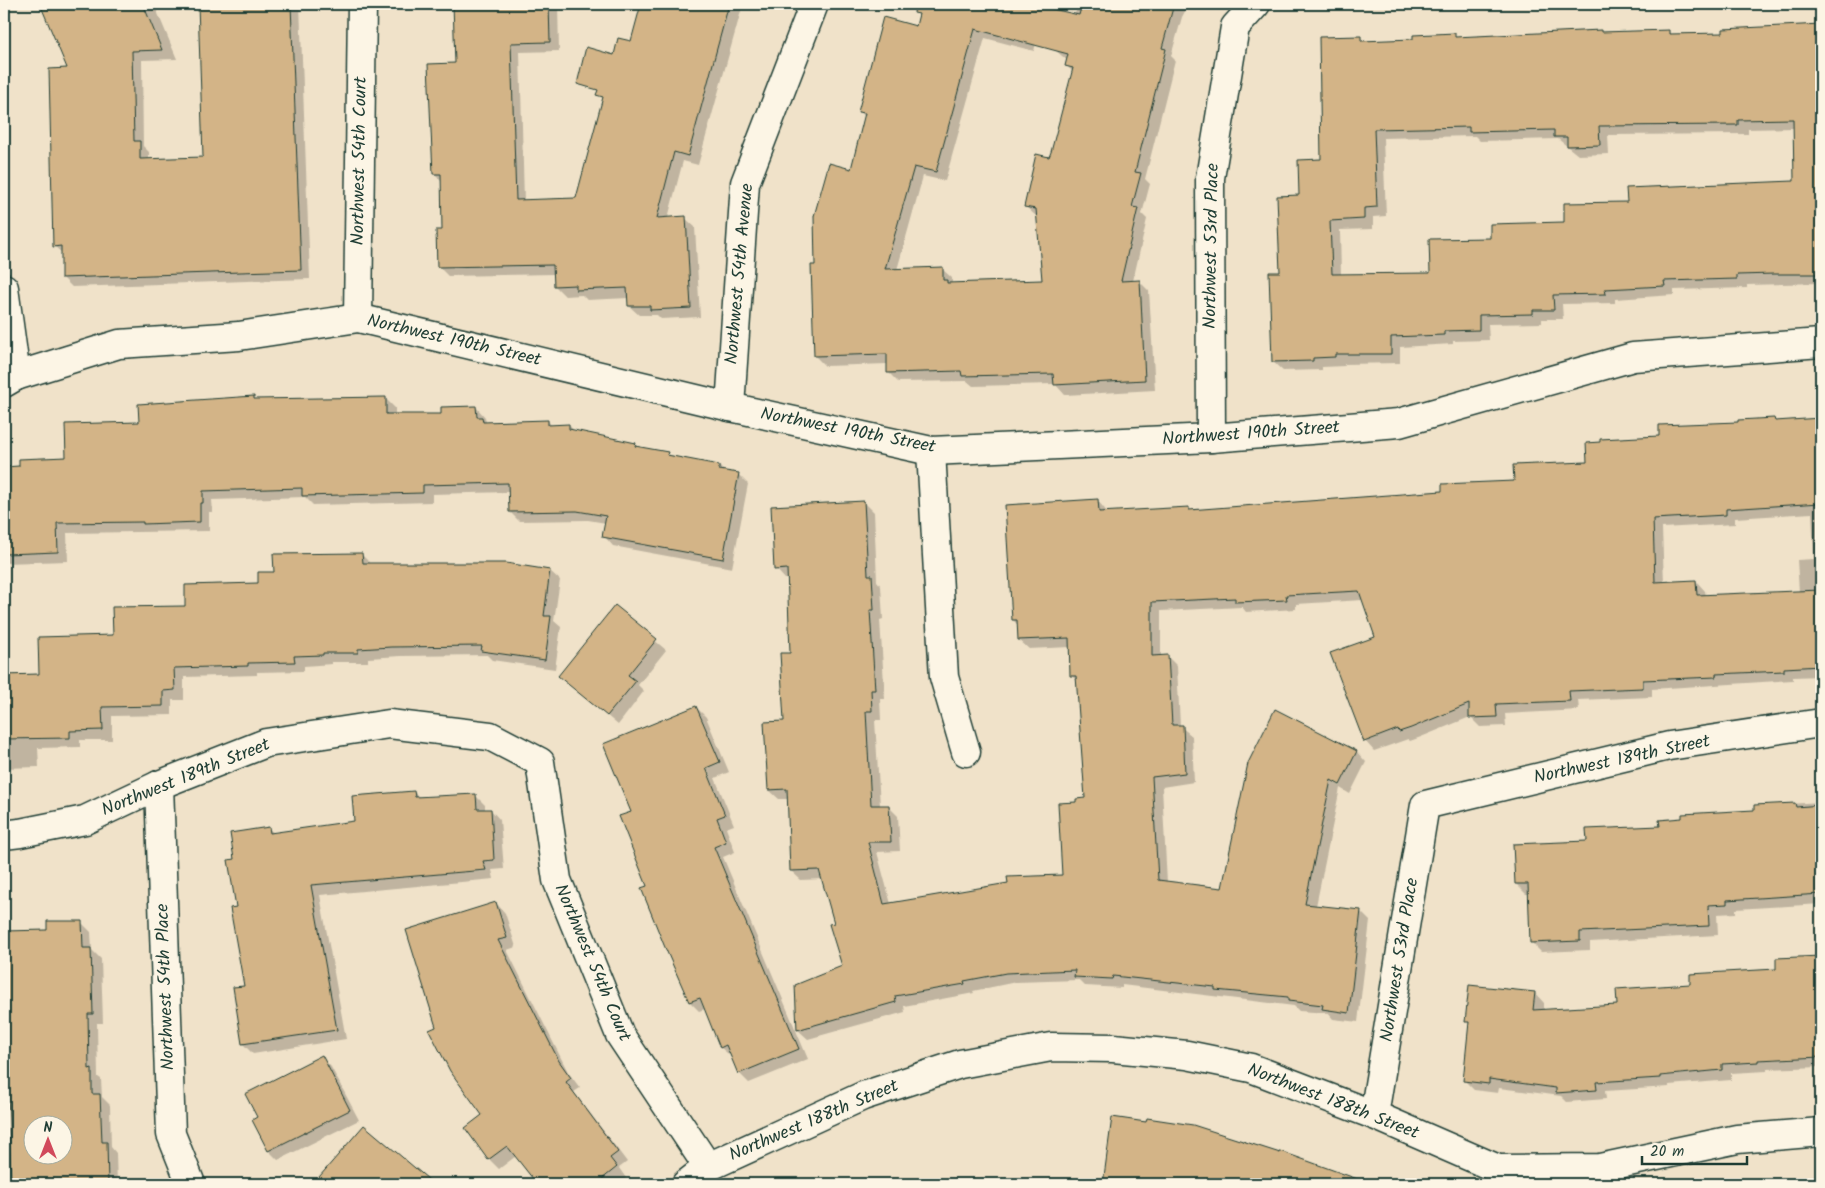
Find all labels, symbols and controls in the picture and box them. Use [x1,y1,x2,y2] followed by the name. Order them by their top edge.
[344,75,376,246] street label: Northwest 54th Court
[1196,163,1228,329] street label: Northwest 53rd Place
[718,182,762,366] street label: Northwest 54th Avenue
[364,307,545,375] street label: Northwest 190th Street
[758,400,939,462] street label: Northwest 190th Street
[1161,413,1342,455] street label: Northwest 190th Street
[1531,727,1714,793] street label: Northwest 189th Street
[97,731,276,825] street label: Northwest 189th Street
[1373,876,1427,1044] street label: Northwest 53rd Place
[546,880,639,1047] street label: Northwest 54th Court
[149,903,183,1071] street label: Northwest 54th Place
[1243,1056,1424,1148] street label: Northwest 188th Street
[725,1072,904,1170] street label: Northwest 188th Street
[22,1116,72,1166] north arrow
[44,1117,53,1139] text: N
[1642,1133,1748,1165] scale bar
[1650,1140,1684,1164] text: 20 m

